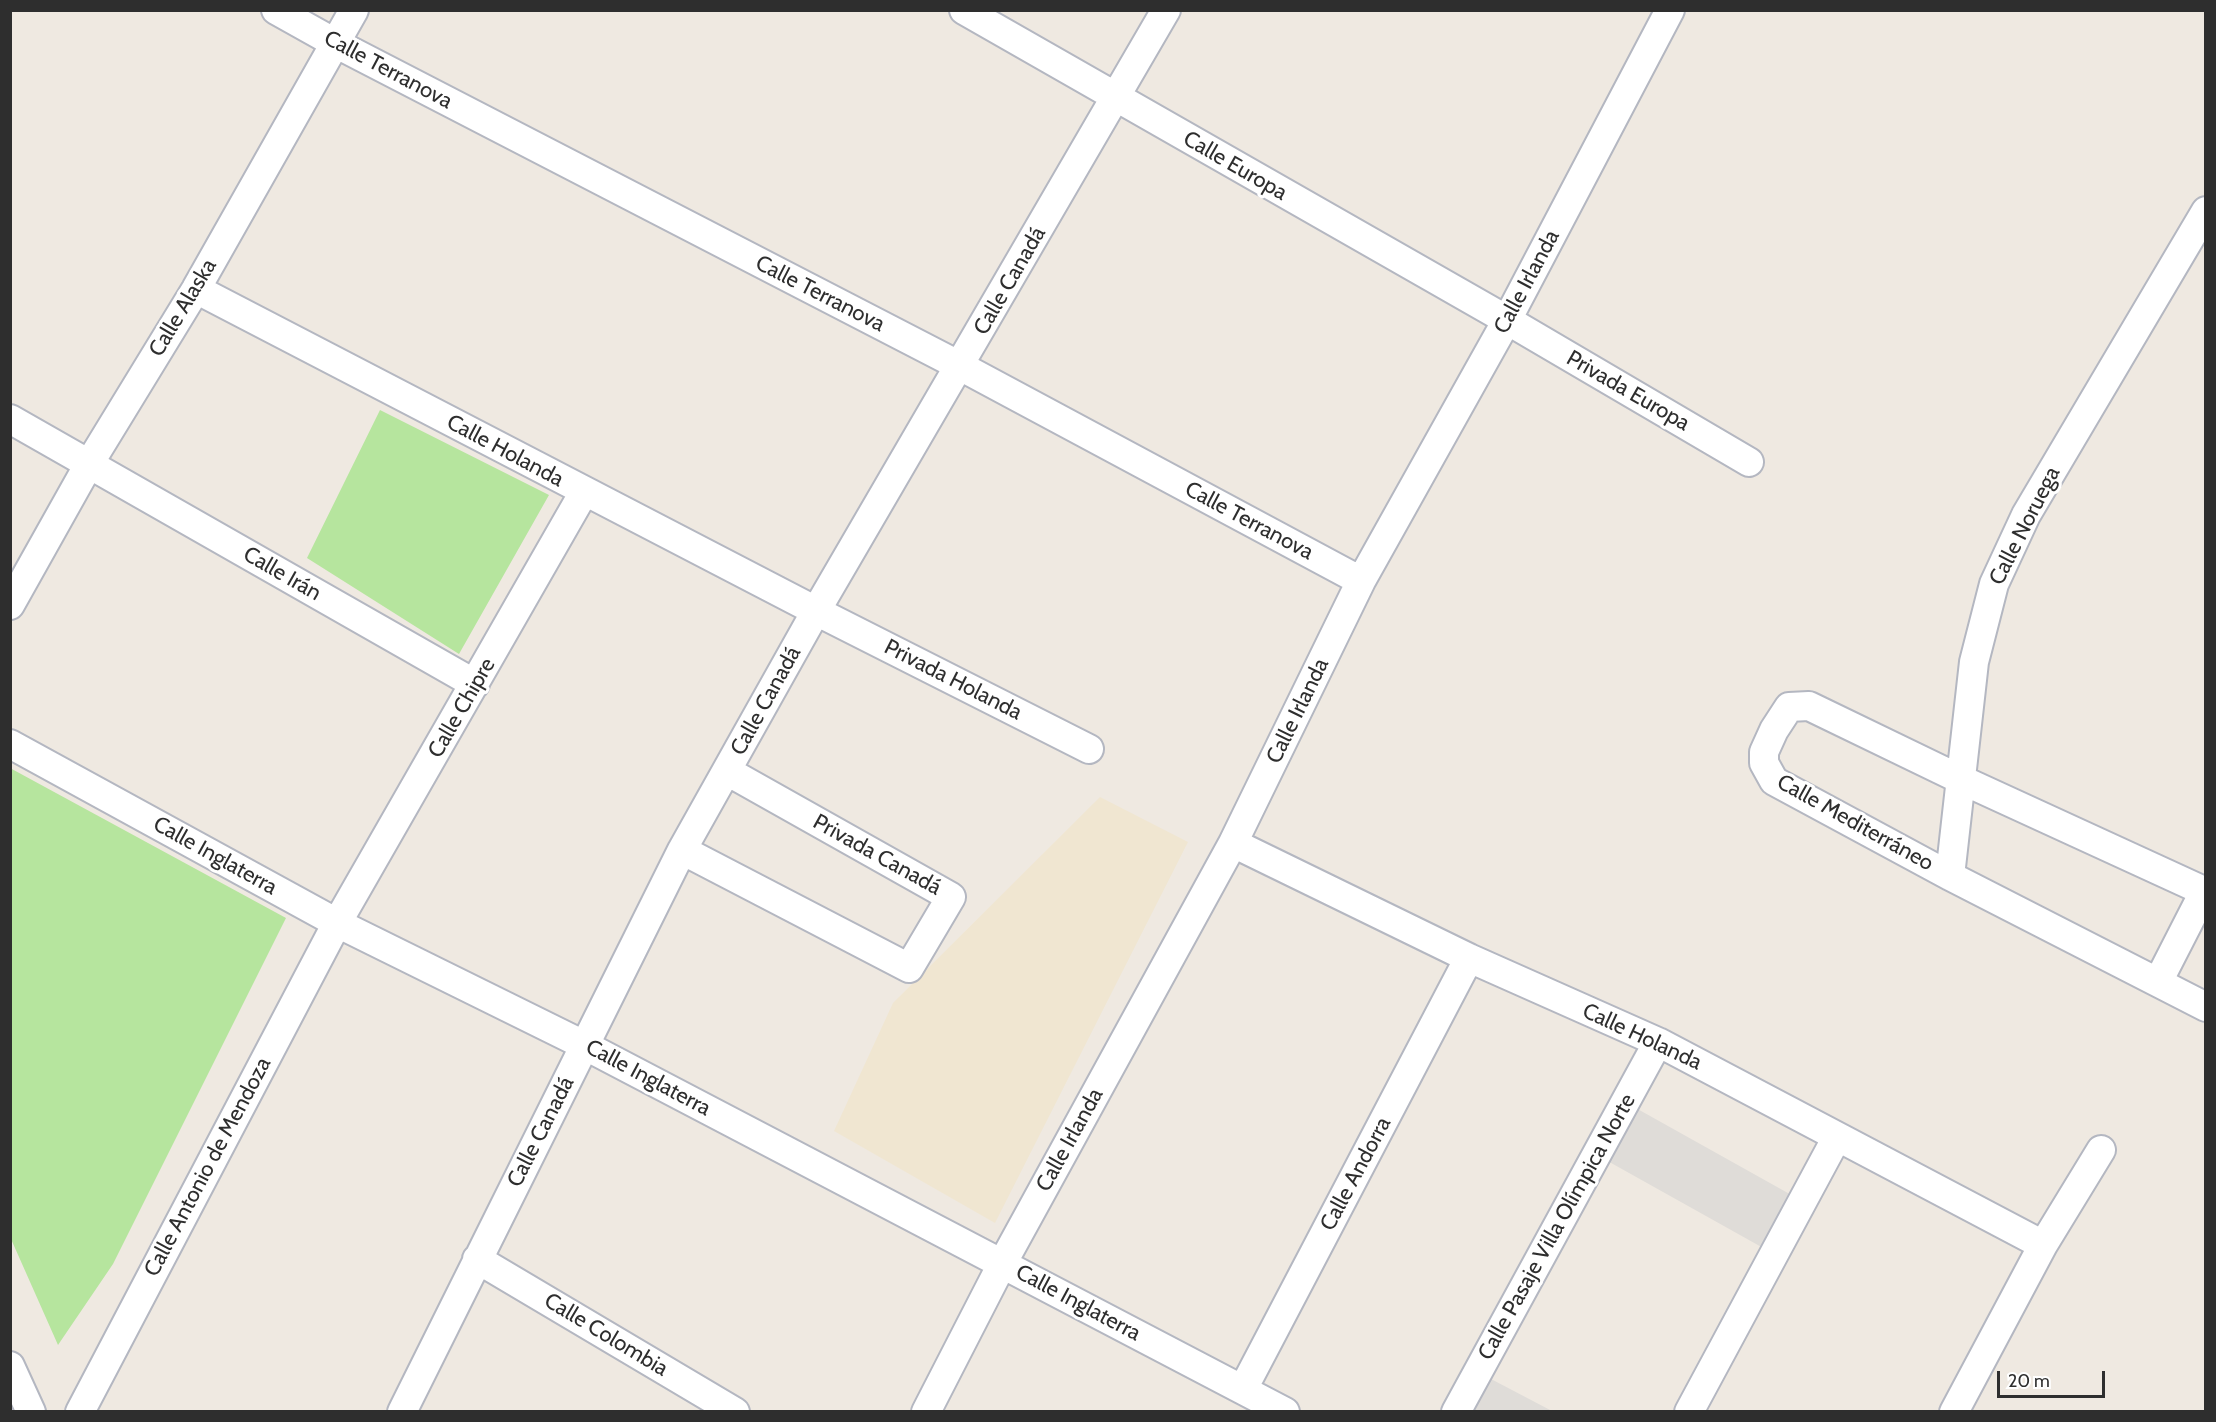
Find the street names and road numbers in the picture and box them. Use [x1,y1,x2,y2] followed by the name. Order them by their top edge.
[319,25,457,115] street label: Calle Terranova
[1178,126,1292,206] street label: Calle Europa
[968,222,1052,340] street label: Calle Canadá
[1489,226,1565,338] street label: Calle Irlanda
[751,250,889,338] street label: Calle Terranova
[144,254,222,362] street label: Calle Alaska
[1562,345,1694,437] street label: Privada Europa
[442,409,568,493] street label: Calle Holanda
[1984,462,2066,590] street label: Calle Noruega
[1180,476,1318,566] street label: Calle Terranova
[238,541,326,607] street label: Calle Irán
[880,634,1026,726] street label: Privada Holanda
[725,642,807,760] street label: Calle Canadá
[423,653,501,763] street label: Calle Chipre
[1261,654,1335,768] street label: Calle Irlanda
[1772,769,1938,877] street label: Calle Mediterráneo
[808,809,946,901] street label: Privada Canadá
[148,811,282,901] street label: Calle Inglaterra
[1578,998,1706,1076] street label: Calle Holanda
[581,1034,715,1122] street label: Calle Inglaterra
[139,1053,277,1281] street label: Calle Antonio de Mendoza
[502,1072,580,1192] street label: Calle Canadá
[1031,1084,1109,1196] street label: Calle Irlanda
[1473,1089,1641,1365] street label: Calle Pasaje Villa Olímpica Norte
[1315,1113,1397,1235] street label: Calle Andorra
[1011,1259,1145,1347] street label: Calle Inglaterra
[539,1288,673,1382] street label: Calle Colombia

